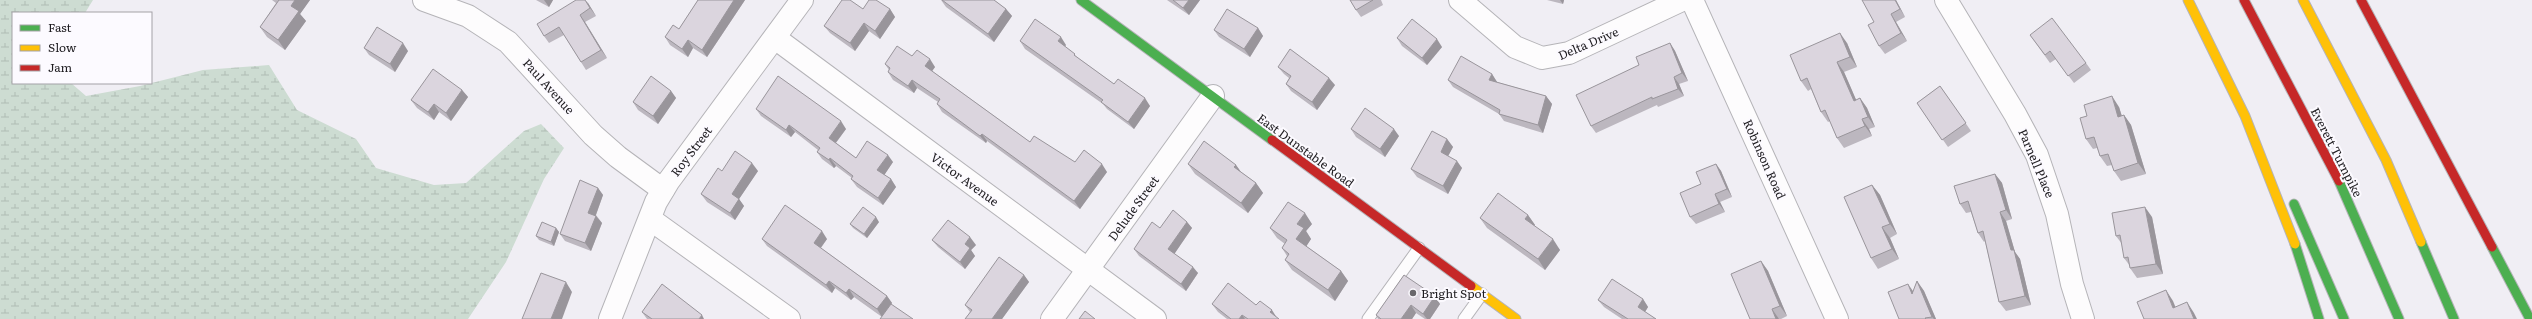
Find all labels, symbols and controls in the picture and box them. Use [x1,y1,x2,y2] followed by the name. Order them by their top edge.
[12,12,152,84] legend
[48,18,72,36] text: Fast
[1555,22,1621,64] street label: Delta Drive
[48,38,77,56] text: Slow
[519,54,579,118] street label: Paul Avenue
[48,58,73,76] text: Jam
[2307,104,2367,200] street label: Everett Turnpike
[1254,109,1359,192] street label: East Dunstable Road
[1739,116,1791,202] street label: Robinson Road
[666,122,716,180] street label: Roy Street
[2014,126,2060,200] street label: Parnell Place
[927,148,1003,210] street label: Victor Avenue
[1103,172,1163,244] street label: Delude Street
[1421,284,1486,302] place label: Bright Spot
[1408,288,1418,298] marker: Bright Spot

